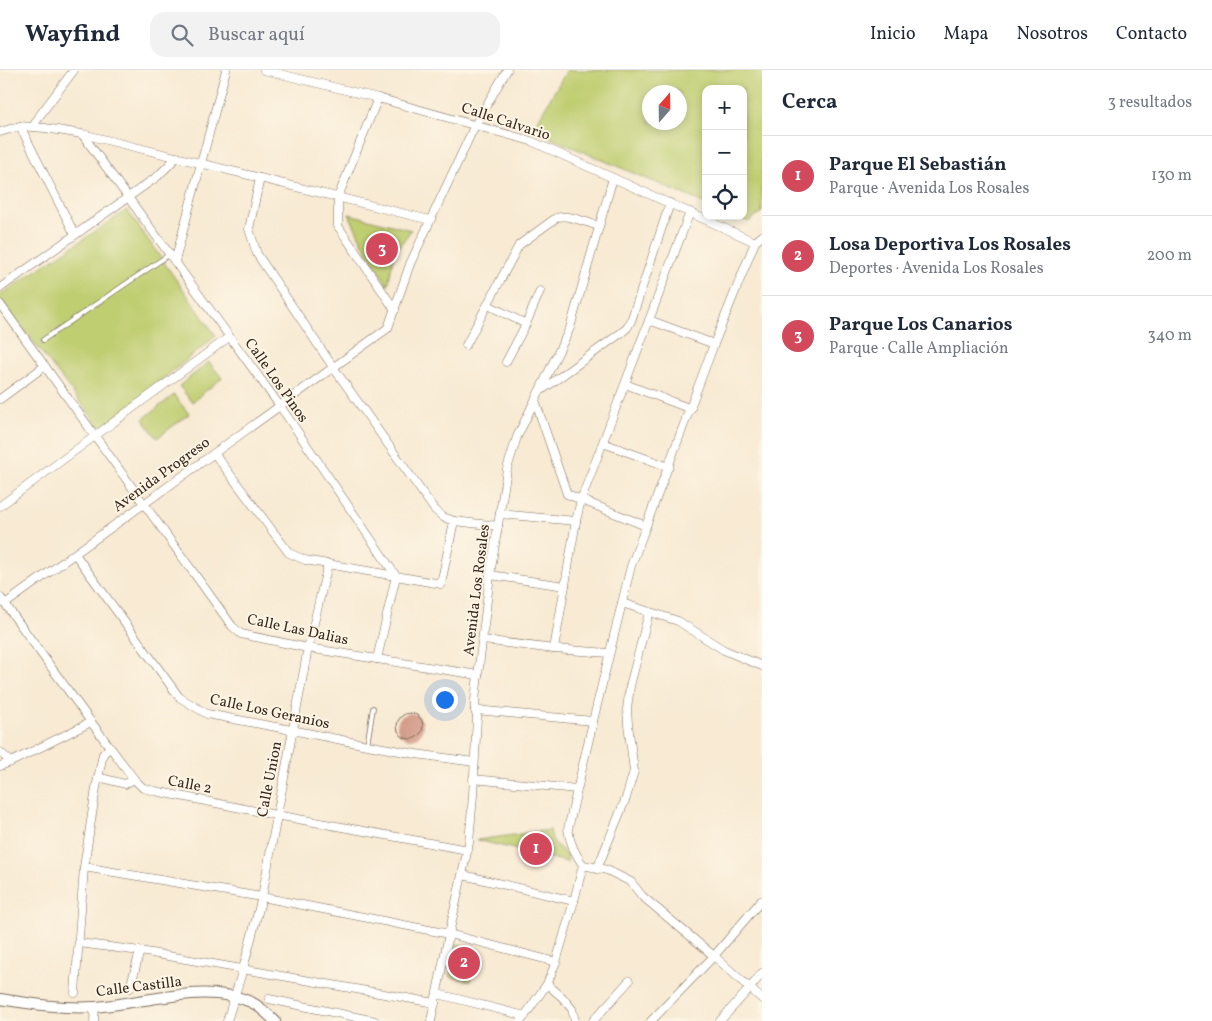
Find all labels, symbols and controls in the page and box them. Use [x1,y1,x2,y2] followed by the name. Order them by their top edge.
[150,12,500,57] search box
[25,18,120,52] text: Wayfind
[168,21,196,49] icon: search
[208,22,305,48] text: Buscar aquí
[870,22,916,47] text: Inicio
[944,22,989,47] text: Mapa
[1017,22,1088,47] text: Nosotros
[1116,22,1187,47] text: Contacto
[642,85,687,130] north arrow
[702,85,747,220] map controls
[702,85,747,130] button: +
[782,88,837,117] text: Cerca
[1108,92,1192,114] text: 3 resultados
[458,98,553,147] street label: Calle Calvario
[702,130,747,175] button: −
[829,152,1007,178] text: Parque El Sebastián
[795,165,801,187] text: 1
[1151,165,1192,187] text: 130 m
[702,175,747,220] button: locate
[829,178,1029,200] text: Parque · Avenida Los Rosales
[366,230,398,268] pin: 3
[829,232,1071,258] text: Losa Deportiva Los Rosales
[794,245,802,267] text: 2
[1147,245,1192,267] text: 200 m
[829,258,1044,280] text: Deportes · Avenida Los Rosales
[829,312,1012,338] text: Parque Los Canarios
[794,325,802,347] text: 3
[1148,325,1192,347] text: 340 m
[239,334,313,427] street label: Calle Los Pinos
[829,338,1009,360] text: Parque · Calle Ampliación
[109,433,215,518] street label: Avenida Progreso
[459,523,496,657] street label: Avenida Los Rosales
[245,609,350,651] street label: Calle Las Dalias
[432,687,458,713] your location
[208,690,331,735] street label: Calle Los Geranios
[253,740,288,819] street label: Calle Union
[166,771,214,800] street label: Calle 2
[520,830,552,868] pin: 1
[448,944,480,982] pin: 2
[95,972,183,1003] street label: Calle Castilla

